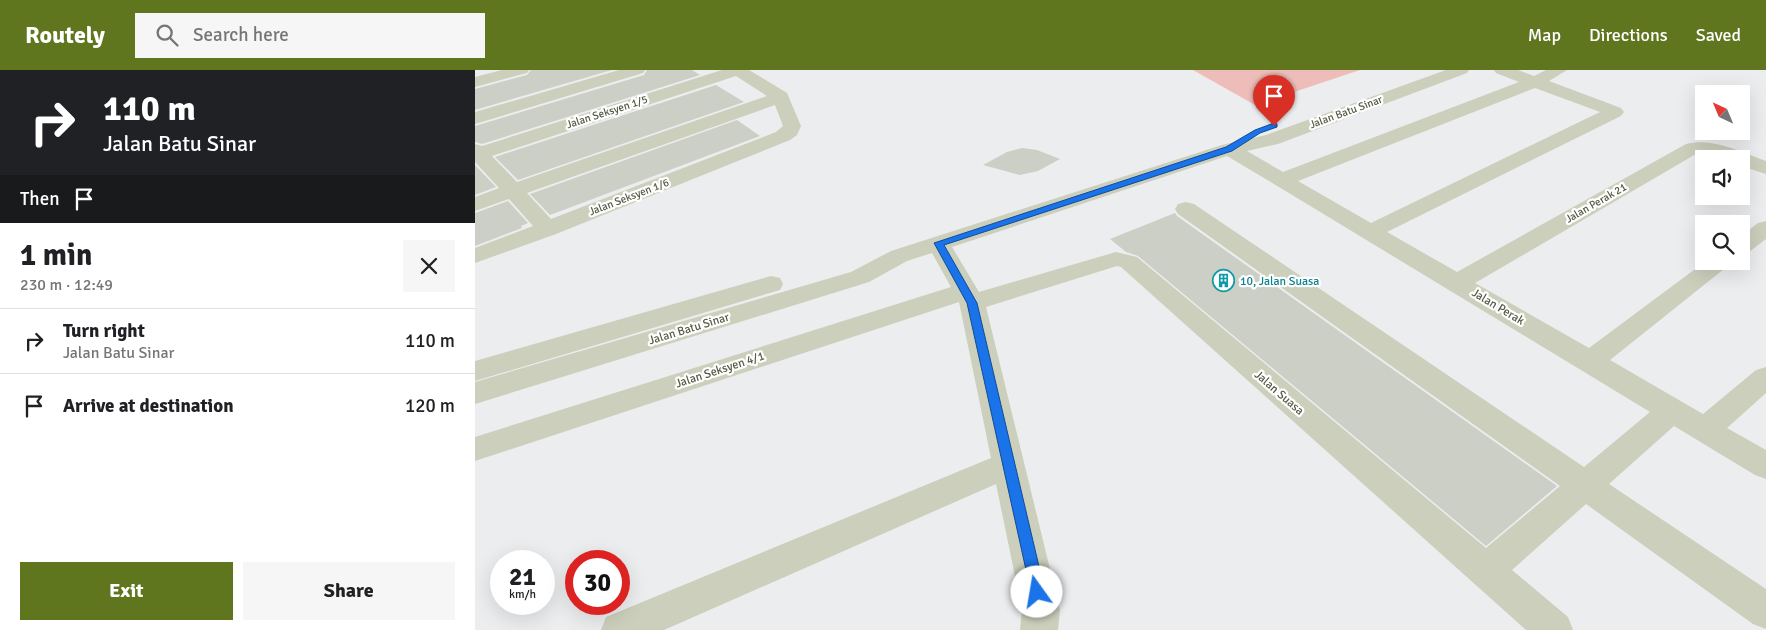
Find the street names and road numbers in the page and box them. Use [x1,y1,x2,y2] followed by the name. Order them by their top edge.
[565,93,649,131] street label: Jalan Seksyen 1/5
[1308,93,1384,131] street label: Jalan Batu Sinar
[587,176,671,218] street label: Jalan Seksyen 1/6
[1563,180,1629,226] street label: Jalan Perak 21
[1469,285,1527,329] street label: Jalan Perak
[647,309,732,348] street label: Jalan Batu Sinar
[674,349,766,391] street label: Jalan Seksyen 4/1
[1251,367,1307,419] street label: Jalan Suasa

